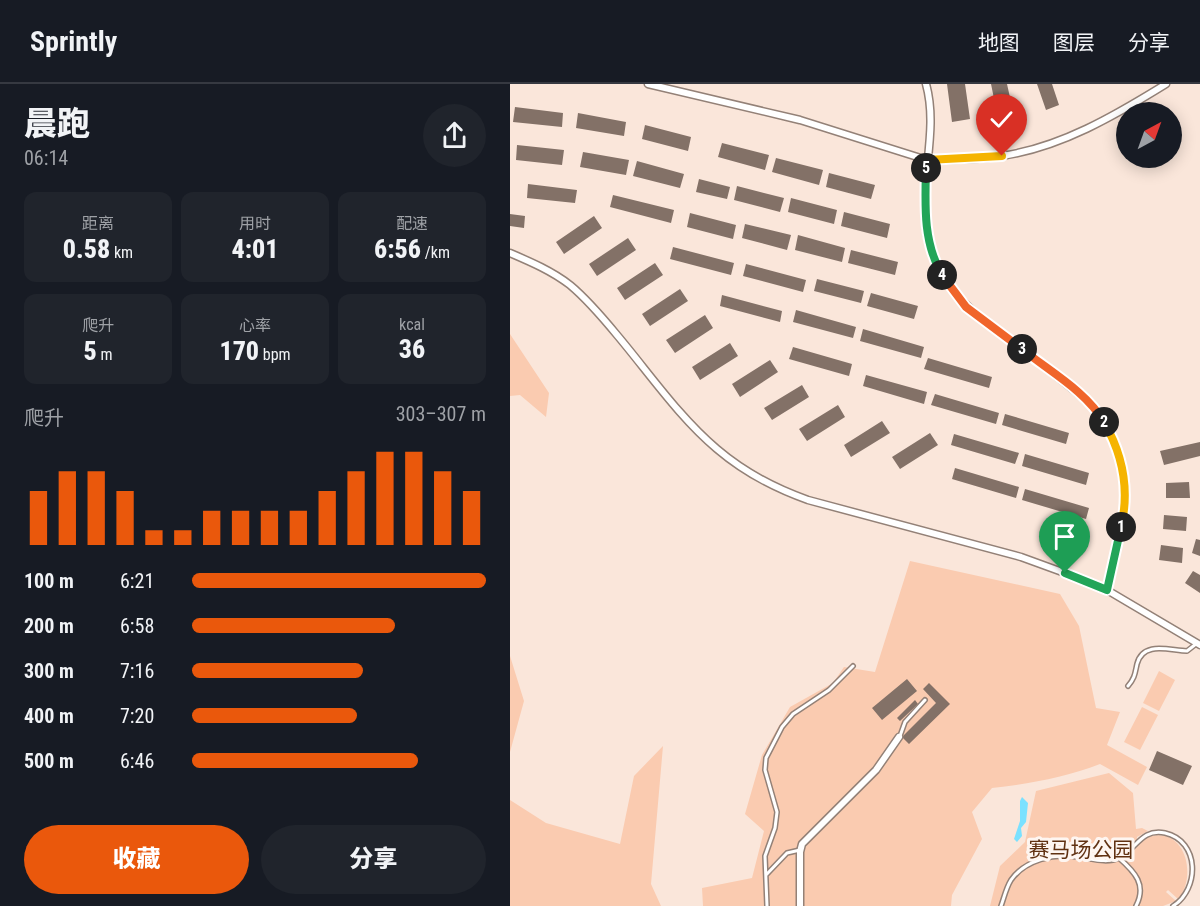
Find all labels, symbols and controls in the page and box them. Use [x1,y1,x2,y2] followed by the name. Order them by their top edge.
[30,25,117,58] text: Sprintly
[978,31,1020,55] text: 地图
[1053,31,1095,55] text: 图层
[1128,31,1170,55] text: 分享
[976,94,1027,156] pin
[1116,102,1182,168] north arrow
[1116,102,1182,168] map controls
[985,103,1018,136] icon: check
[24,104,90,143] text: 晨跑
[423,104,486,167] button: share
[24,146,68,170] text: 06:14
[911,153,941,183] pin: 5
[922,158,930,177] text: 5
[82,214,114,233] text: 距离
[239,214,271,233] text: 用时
[396,214,428,233] text: 配速
[63,234,110,264] text: 0.58
[232,234,279,264] text: 4:01
[374,234,421,264] text: 6:56
[110,243,133,262] text: km
[421,243,450,262] text: /km
[927,260,957,290] pin: 4
[938,265,946,284] text: 4
[399,315,425,334] text: kcal
[82,316,114,335] text: 爬升
[239,316,271,335] text: 心率
[399,334,425,364] text: 36
[1007,334,1037,364] pin: 3
[84,336,97,366] text: 5
[219,336,259,366] text: 170
[1018,339,1026,358] text: 3
[97,345,112,364] text: m
[259,345,291,364] text: bpm
[396,402,486,426] text: 303–307 m
[24,406,64,430] text: 爬升
[1089,407,1119,437] pin: 2
[1100,412,1108,431] text: 2
[1039,511,1090,573] pin
[1106,512,1136,542] pin: 1
[1117,517,1125,536] text: 1
[1048,520,1081,553] icon: arrive
[24,569,74,593] text: 100 m
[120,569,154,593] text: 6:21
[24,614,74,638] text: 200 m
[120,614,154,638] text: 6:58
[24,659,74,683] text: 300 m
[120,659,154,683] text: 7:16
[24,704,74,728] text: 400 m
[120,704,154,728] text: 7:20
[24,749,74,773] text: 500 m
[120,749,154,773] text: 6:46
[24,825,249,894] button: 收藏
[261,825,486,894] button: 分享
[1029,838,1134,862] park label: 赛马场公园

